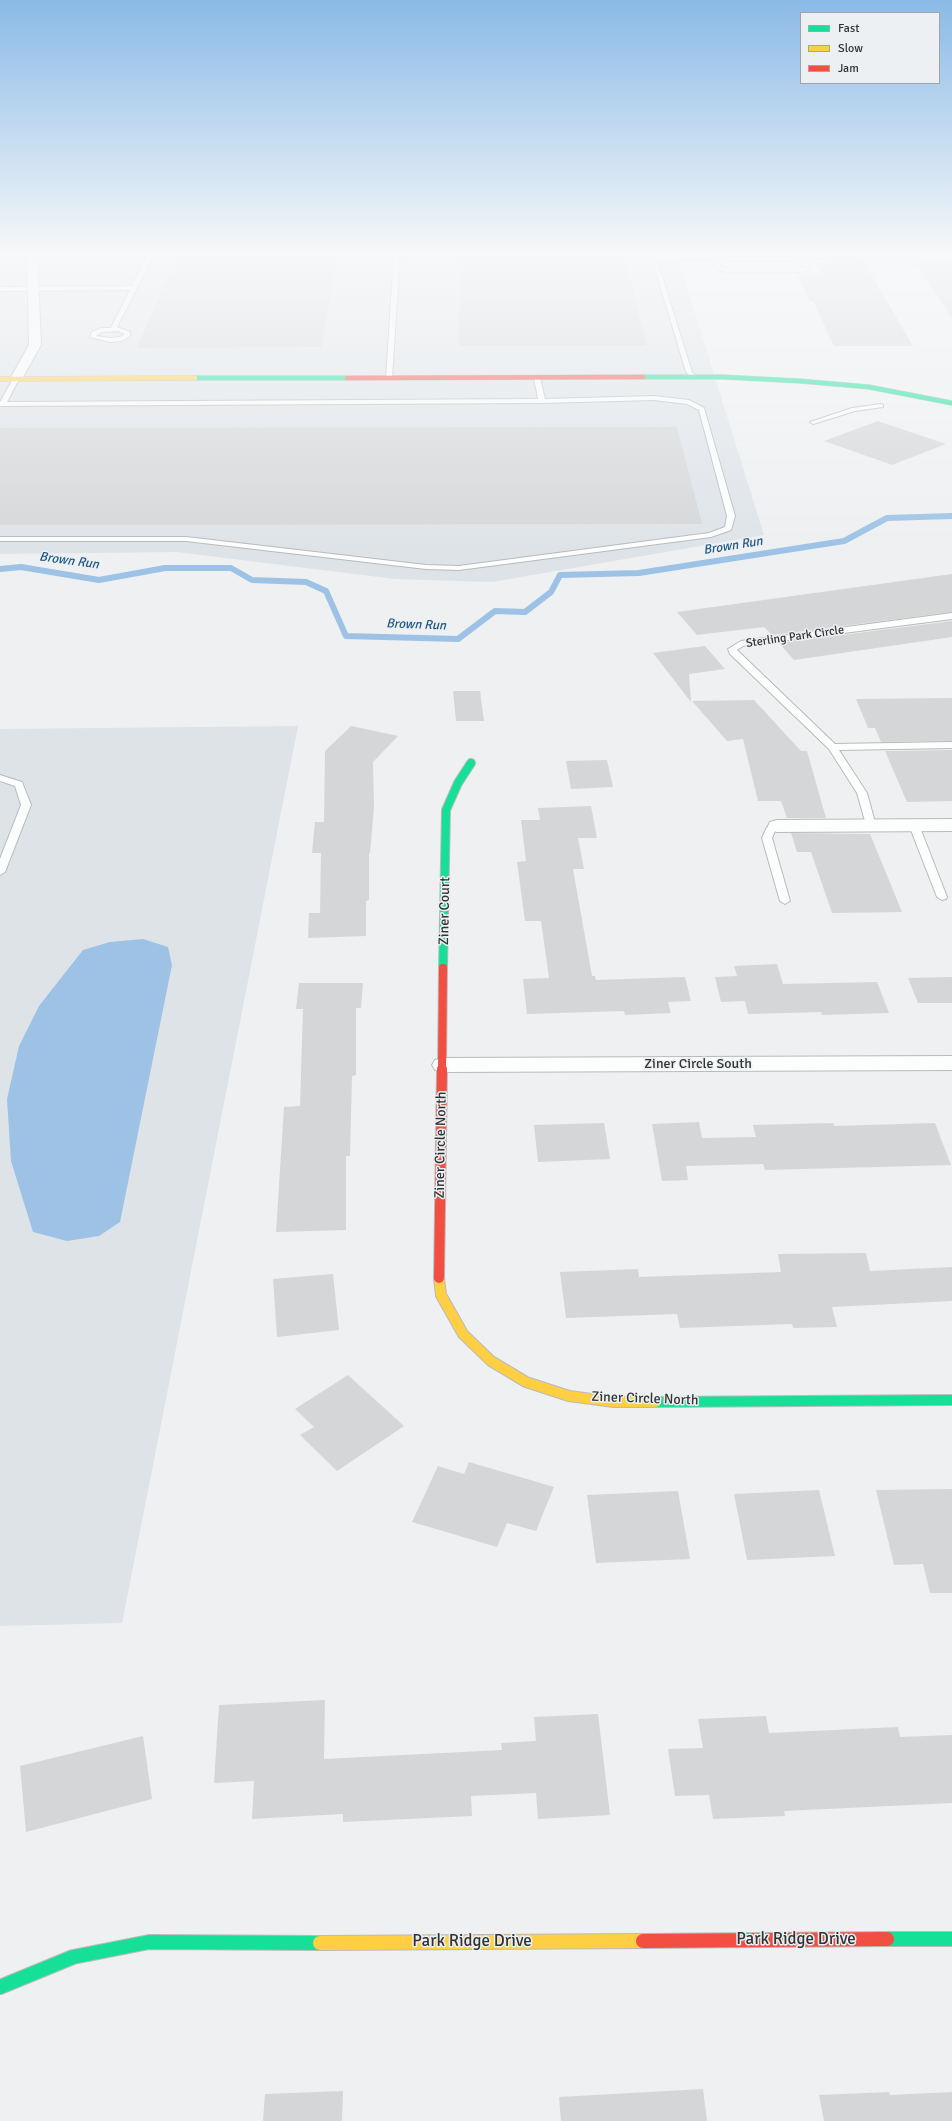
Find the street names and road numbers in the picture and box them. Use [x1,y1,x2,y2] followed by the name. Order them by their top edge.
[745,623,845,651] street label: Sterling Park Circle
[436,877,454,945] street label: Ziner Court
[644,1056,752,1072] street label: Ziner Circle South
[432,1091,450,1199] street label: Ziner Circle North
[591,1389,699,1409] street label: Ziner Circle North
[736,1930,856,1950] street label: Park Ridge Drive
[412,1932,532,1952] street label: Park Ridge Drive

